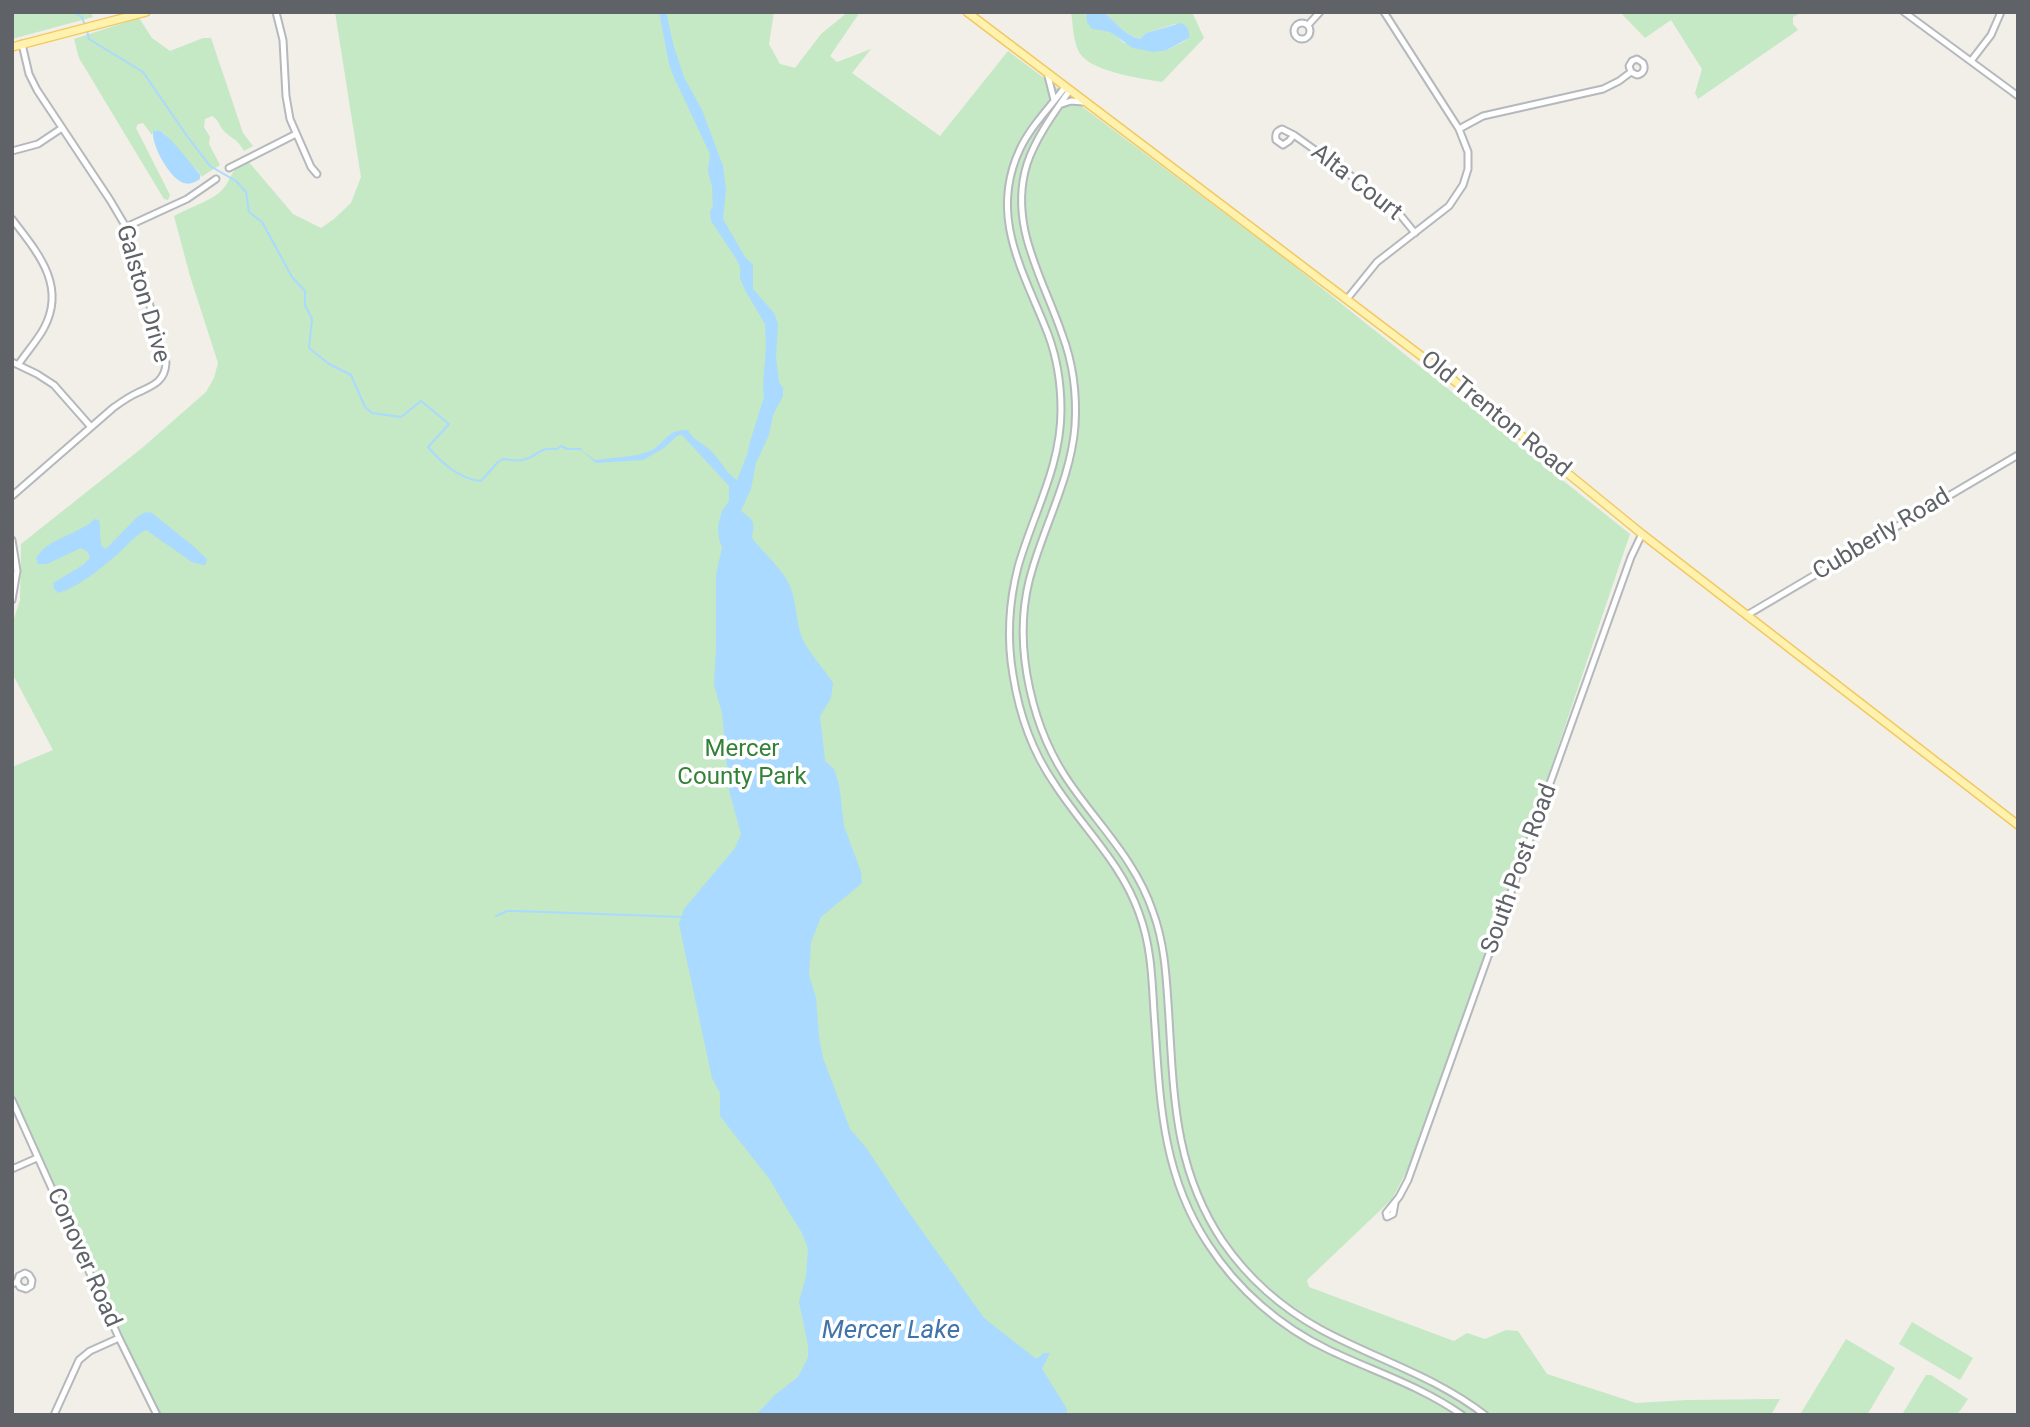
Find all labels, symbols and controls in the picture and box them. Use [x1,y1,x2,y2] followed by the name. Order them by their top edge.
[1305,139,1407,227] street label: Alta Court
[109,222,175,366] street label: Galston Drive
[1414,346,1576,484] street label: Old Trenton Road
[1808,483,1956,587] street label: Cubberly Road
[677,736,807,792] park label: Mercer County Park
[1476,780,1564,958] street label: South Post Road
[39,1184,127,1332] street label: Conover Road
[822,1315,960,1347] water label: Mercer Lake

